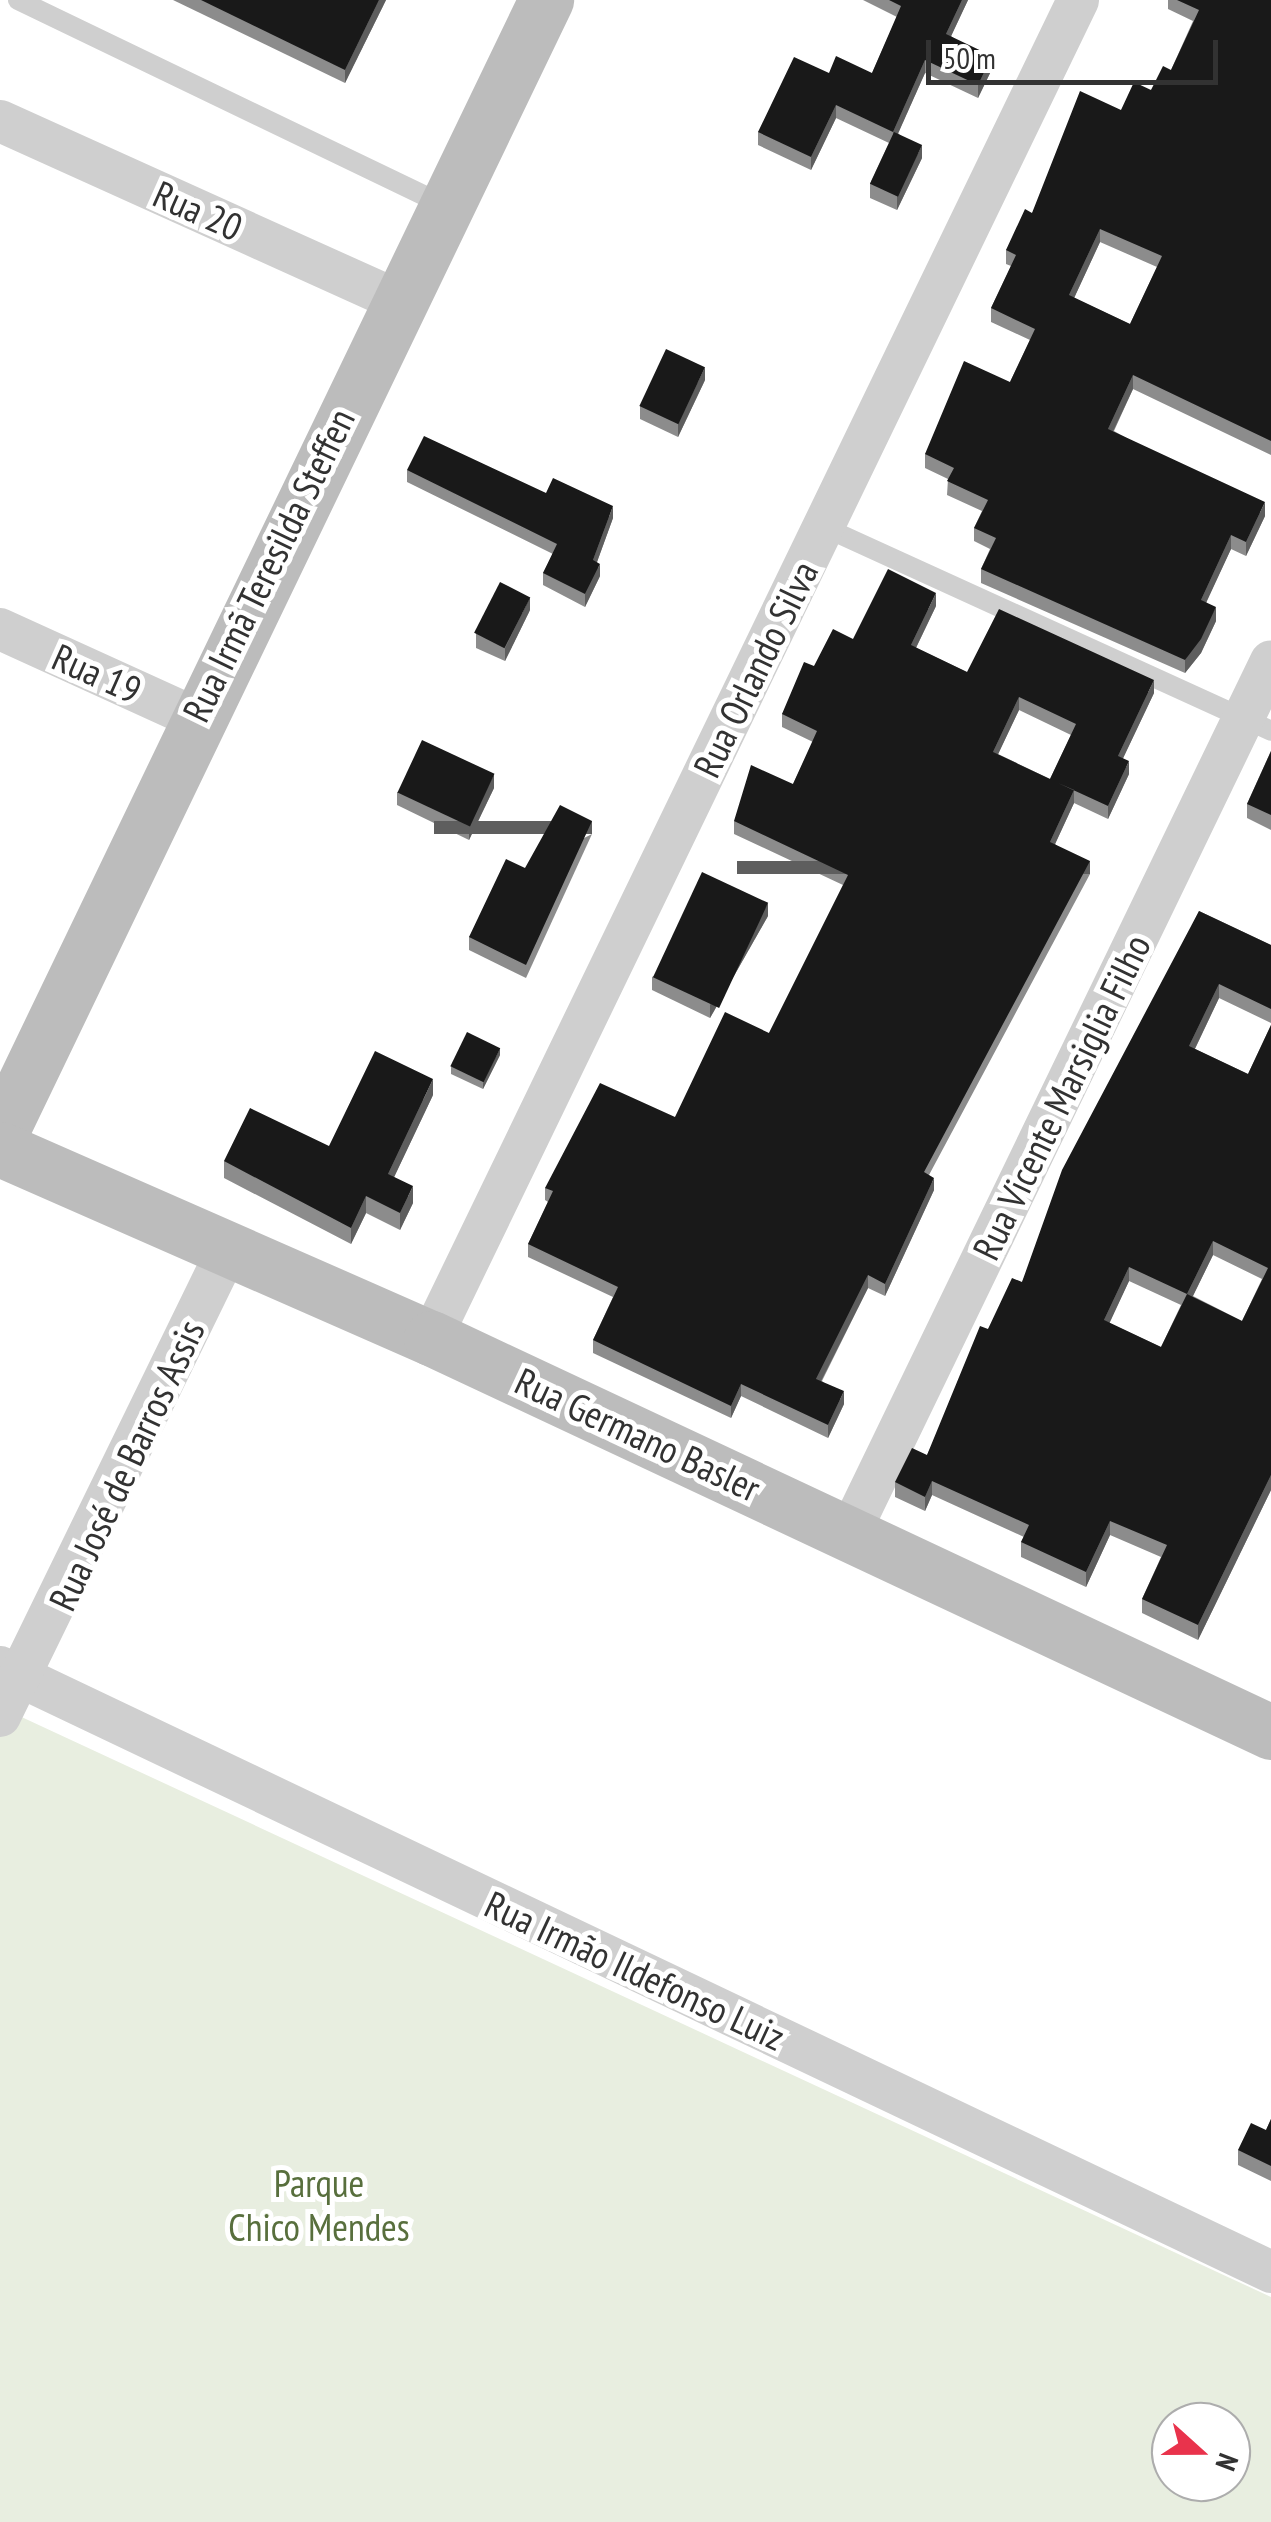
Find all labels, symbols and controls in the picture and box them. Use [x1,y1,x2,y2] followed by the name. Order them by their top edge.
[931,20,1224,82] scale bar
[943,38,996,77] text: 50 m
[147,170,249,250] street label: Rua 20
[172,401,364,729] street label: Rua Irmã Teresilda Steffen
[683,554,827,784] street label: Rua Orlando Silva
[46,633,148,713] street label: Rua 19
[962,927,1160,1267] street label: Rua Vicente Marsiglia Filho
[38,1312,214,1618] street label: Rua José de Barros Assis
[508,1357,768,1511] street label: Rua Germano Basler
[478,1881,792,2059] street label: Rua Irmão Ildefonso Luiz
[228,2160,410,2250] park label: Parque Chico Mendes
[1151,2402,1251,2502] north arrow
[1208,2449,1248,2476] text: N

